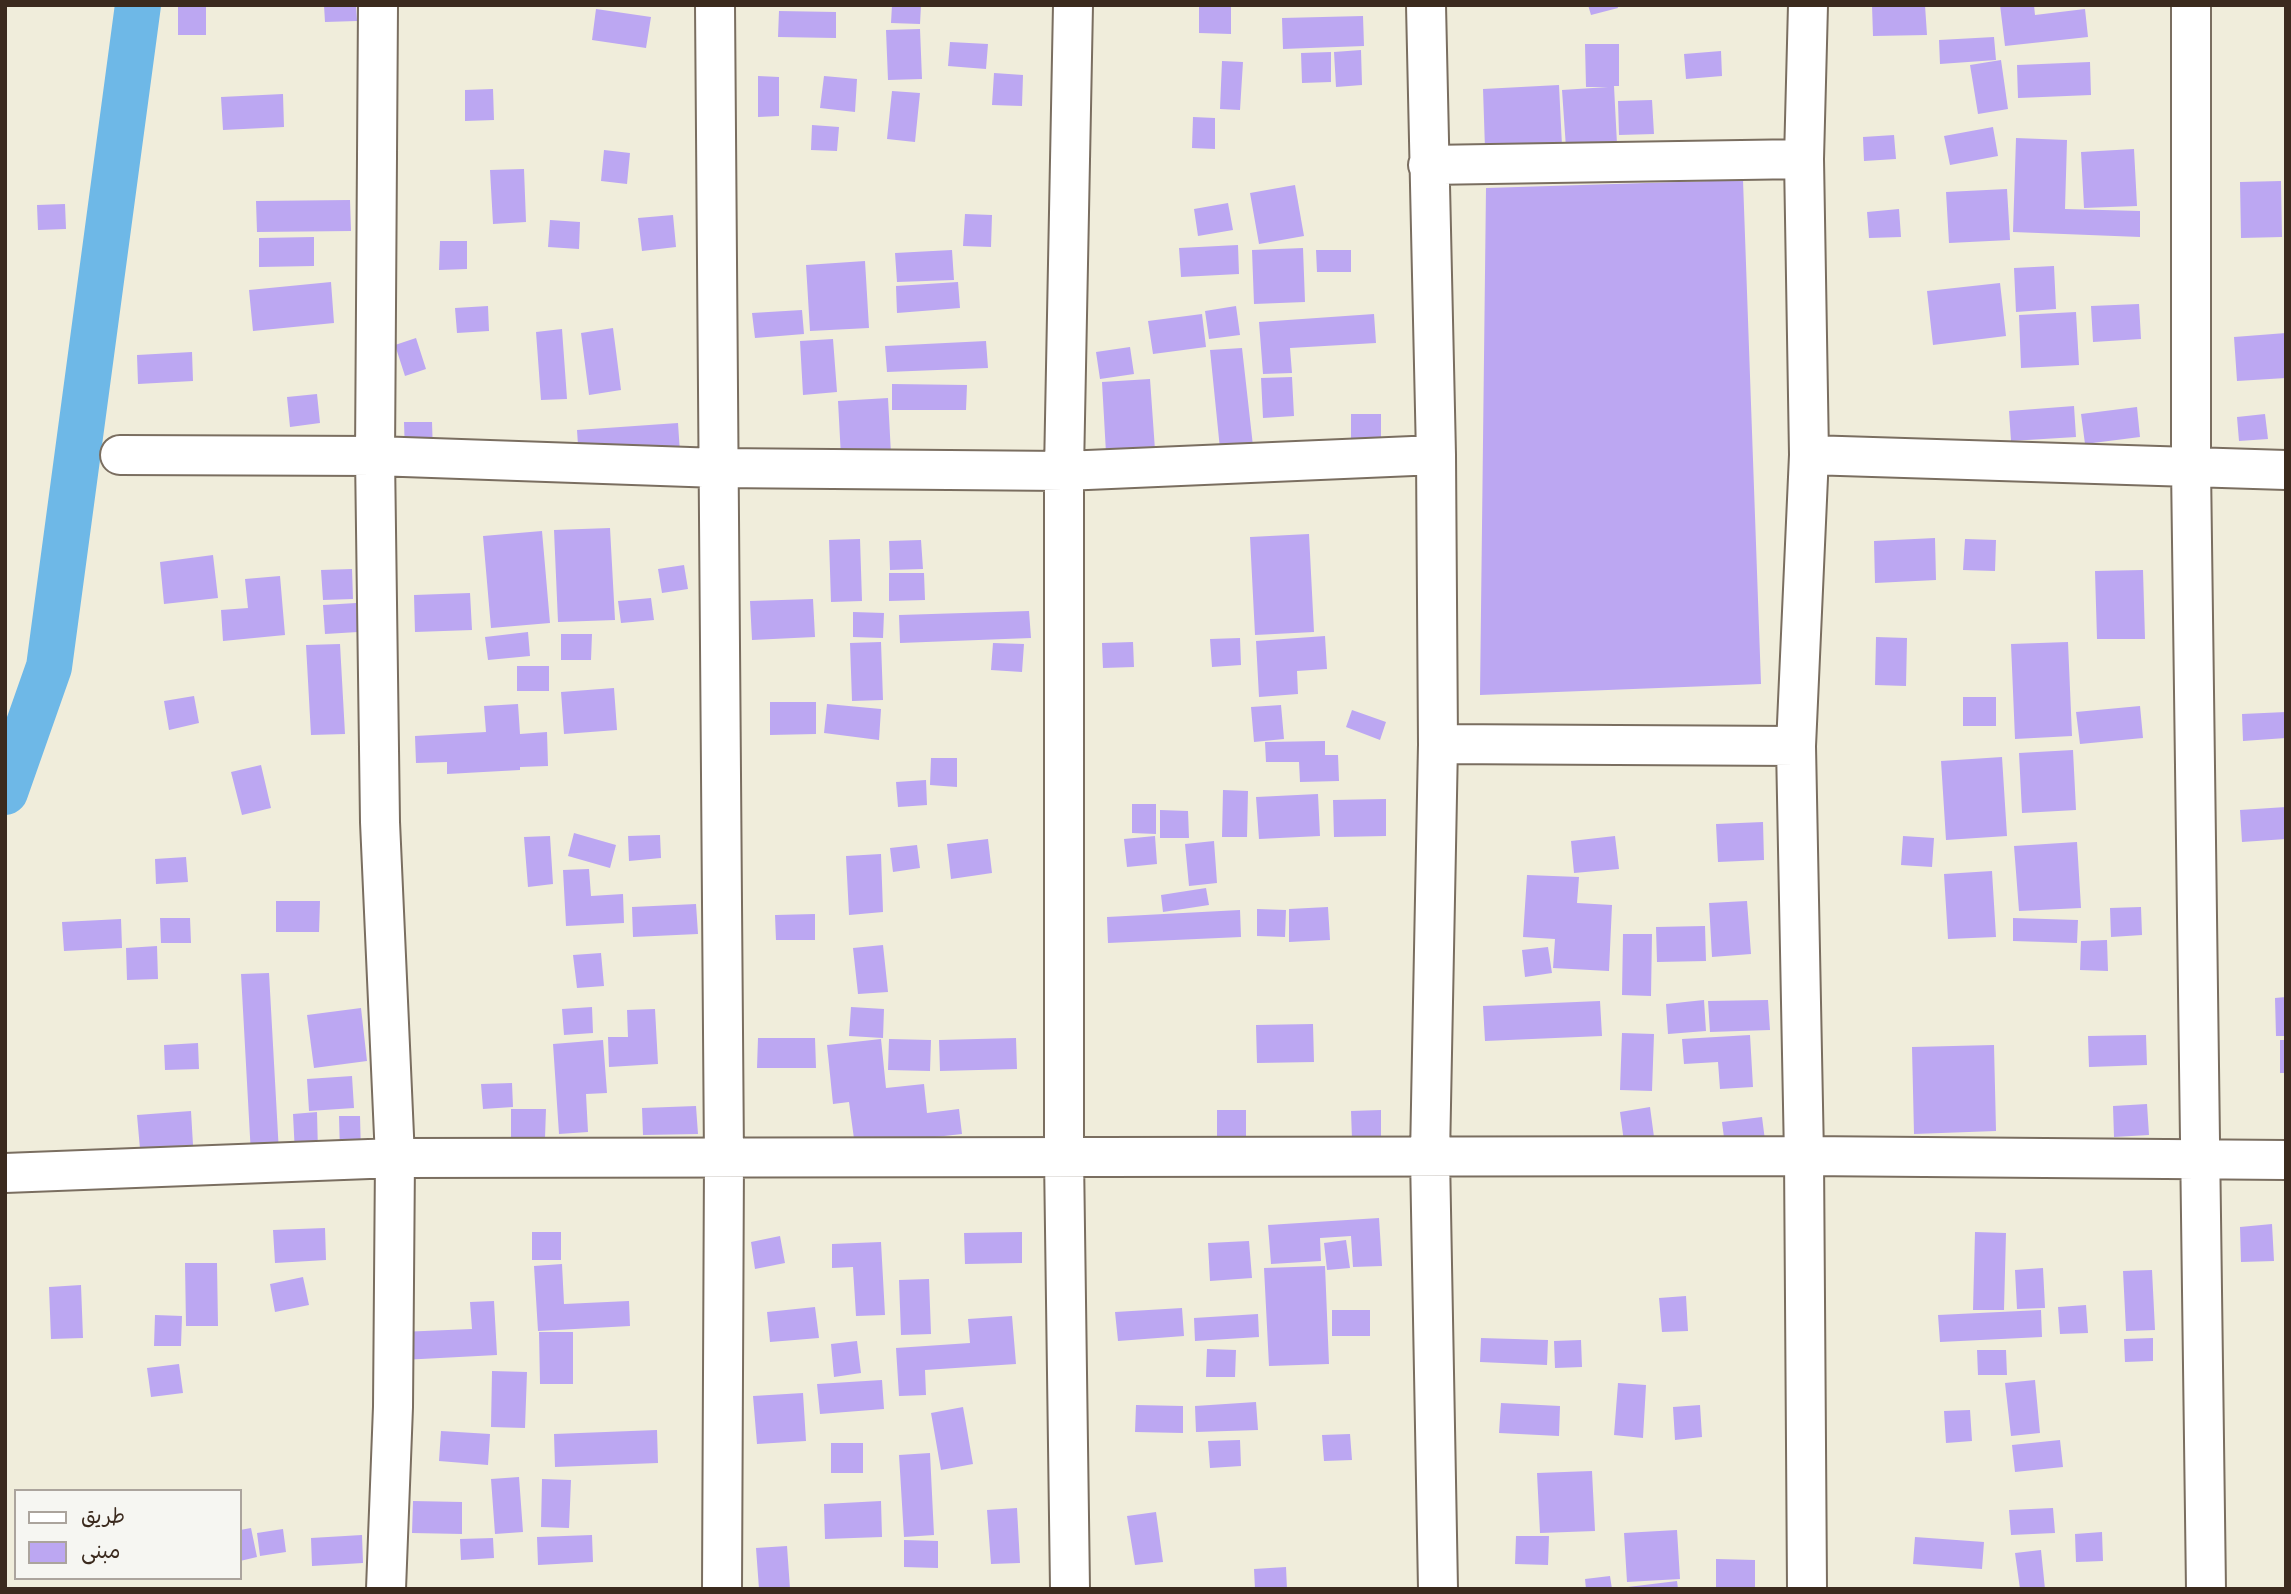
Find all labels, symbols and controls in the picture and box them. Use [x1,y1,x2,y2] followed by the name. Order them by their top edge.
[14,1489,242,1580] legend
[81,1503,125,1528] text: طريق
[81,1538,120,1563] text: مبنى

